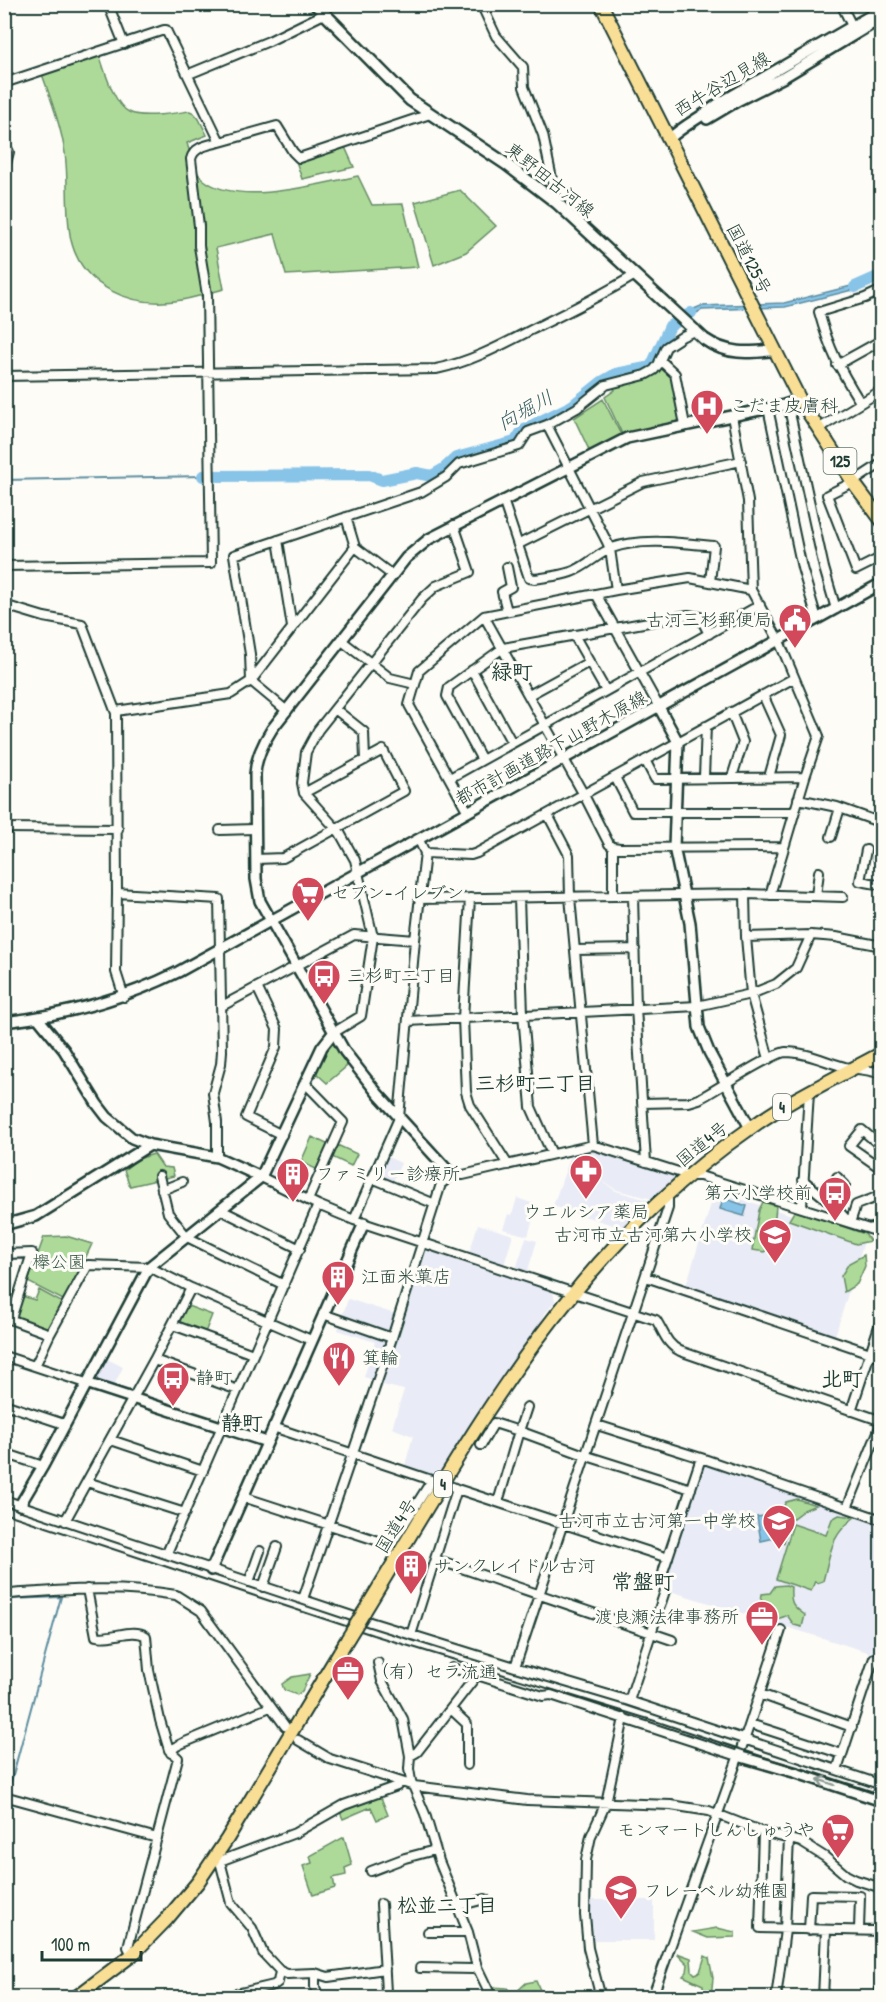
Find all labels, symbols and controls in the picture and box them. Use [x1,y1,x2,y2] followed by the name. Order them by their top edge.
[669,45,774,122] street label: 西牛谷辺見線
[500,136,600,223] street label: 東野田古河線
[721,219,778,299] street label: 国道125号
[492,383,558,436] water label: 向堀川
[689,388,725,435] hospital icon: こだま皮膚科
[730,393,838,418] place label: こだま皮膚科
[824,448,856,474] road number: 125
[777,602,813,649] public building icon: 古河三杉郵便局
[646,607,772,632] place label: 古河三杉郵便局
[491,657,533,686] district label: 緑町
[450,684,651,811] street label: 都市計画道路下山野木原線
[290,875,326,922] supermarket icon: セブン-イレブン
[331,880,464,905] place label: セブン-イレブン
[306,958,342,1005] bus stop icon: 三杉町二丁目
[347,963,455,988] place label: 三杉町二丁目
[475,1069,595,1096] district label: 三杉町二丁目
[773,1094,791,1120] road number: 4
[670,1115,733,1172] street label: 国道4号
[568,1153,604,1200] pharmacy icon: ウエルシア薬局
[275,1156,311,1203] building icon: ファミリー診療所
[316,1161,460,1186] place label: ファミリー診療所
[817,1175,853,1222] bus stop icon: 第六小学校前
[704,1180,812,1205] place label: 第六小学校前
[523,1199,649,1224] place label: ウエルシア薬局
[757,1217,793,1264] school or university icon: 古河市立古河第六小学校
[554,1222,752,1247] place label: 古河市立古河第六小学校
[32,1249,86,1274] park label: 欅公園
[320,1259,356,1306] building icon: 江面米菓店
[361,1264,451,1289] place label: 江面米菓店
[321,1340,357,1387] restaurant icon: 箕輪
[362,1345,398,1370] place label: 箕輪
[155,1360,191,1407] bus stop icon: 静町
[821,1364,863,1393] district label: 北町
[196,1365,232,1390] place label: 静町
[221,1408,263,1437] district label: 静町
[434,1471,452,1497] road number: 4
[369,1493,422,1558] street label: 国道4号
[761,1503,797,1550] school or university icon: 古河市立古河第一中学校
[558,1508,756,1533] place label: 古河市立古河第一中学校
[393,1548,429,1595] building icon: サンクレイドル古河
[434,1553,595,1578] place label: サンクレイドル古河
[612,1567,675,1596] district label: 常盤町
[744,1599,780,1646] office icon: 渡良瀬法律事務所
[595,1604,739,1629] place label: 渡良瀬法律事務所
[330,1654,366,1701] office icon: （有）セラ流通
[371,1659,497,1684] place label: （有）セラ流通
[817,1776,836,1787] one-way arrow
[820,1812,856,1859] supermarket icon: モンマートしんしゅうや
[617,1817,815,1842] place label: モンマートしんしゅうや
[603,1873,639,1920] school or university icon: フレーベル幼稚園
[644,1878,789,1903] place label: フレーベル幼稚園
[397,1891,497,1918] district label: 松並二丁目
[42,1924,141,1962] scale bar
[51,1932,90,1957] text: 100 m

